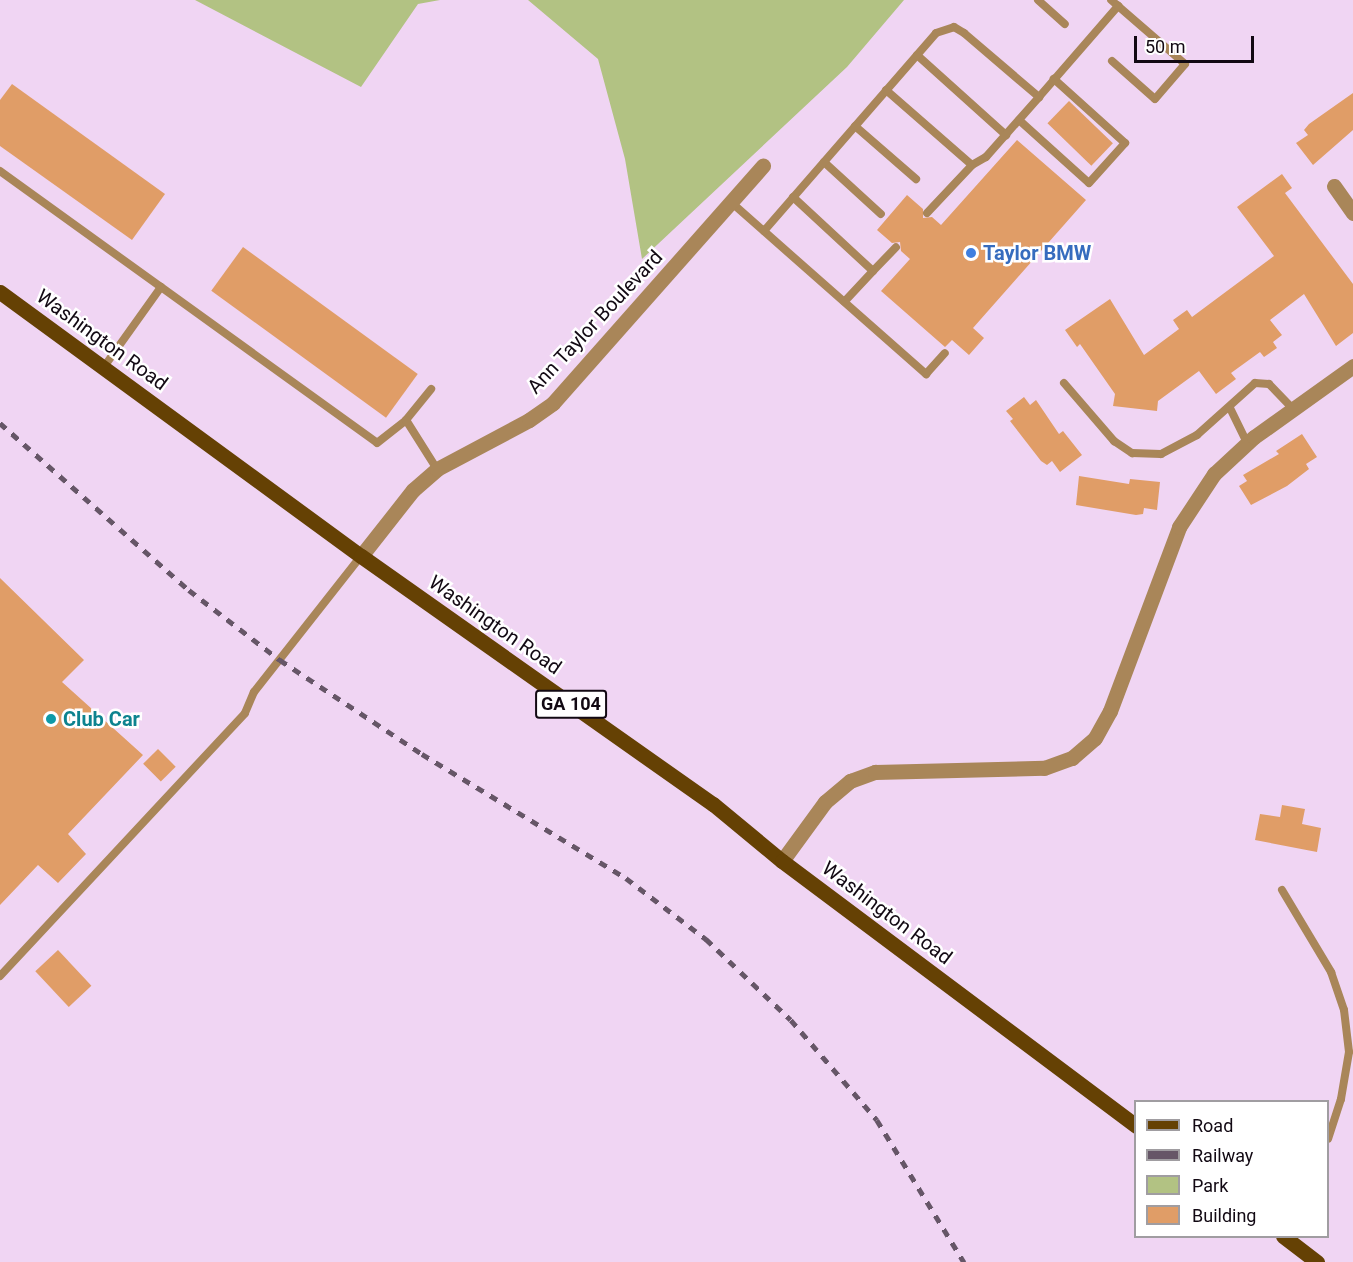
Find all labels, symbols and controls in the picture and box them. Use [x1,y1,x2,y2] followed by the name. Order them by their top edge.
[1137,24,1257,62] scale bar
[1145,36,1185,57] text: 50 m
[983,241,1091,265] place label: Taylor BMW
[522,245,668,399] street label: Ann Taylor Boulevard
[964,246,978,260] marker: Taylor BMW
[32,284,172,396] street label: Washington Road
[424,570,566,680] street label: Washington Road
[535,689,607,719] road number: GA 104
[63,707,140,731] place label: Club Car
[44,712,58,726] marker: Club Car
[817,856,957,970] street label: Washington Road
[1134,1100,1329,1238] legend
[1192,1115,1233,1136] text: Road
[1192,1145,1253,1166] text: Railway
[1192,1175,1228,1196] text: Park
[1192,1205,1256,1226] text: Building

